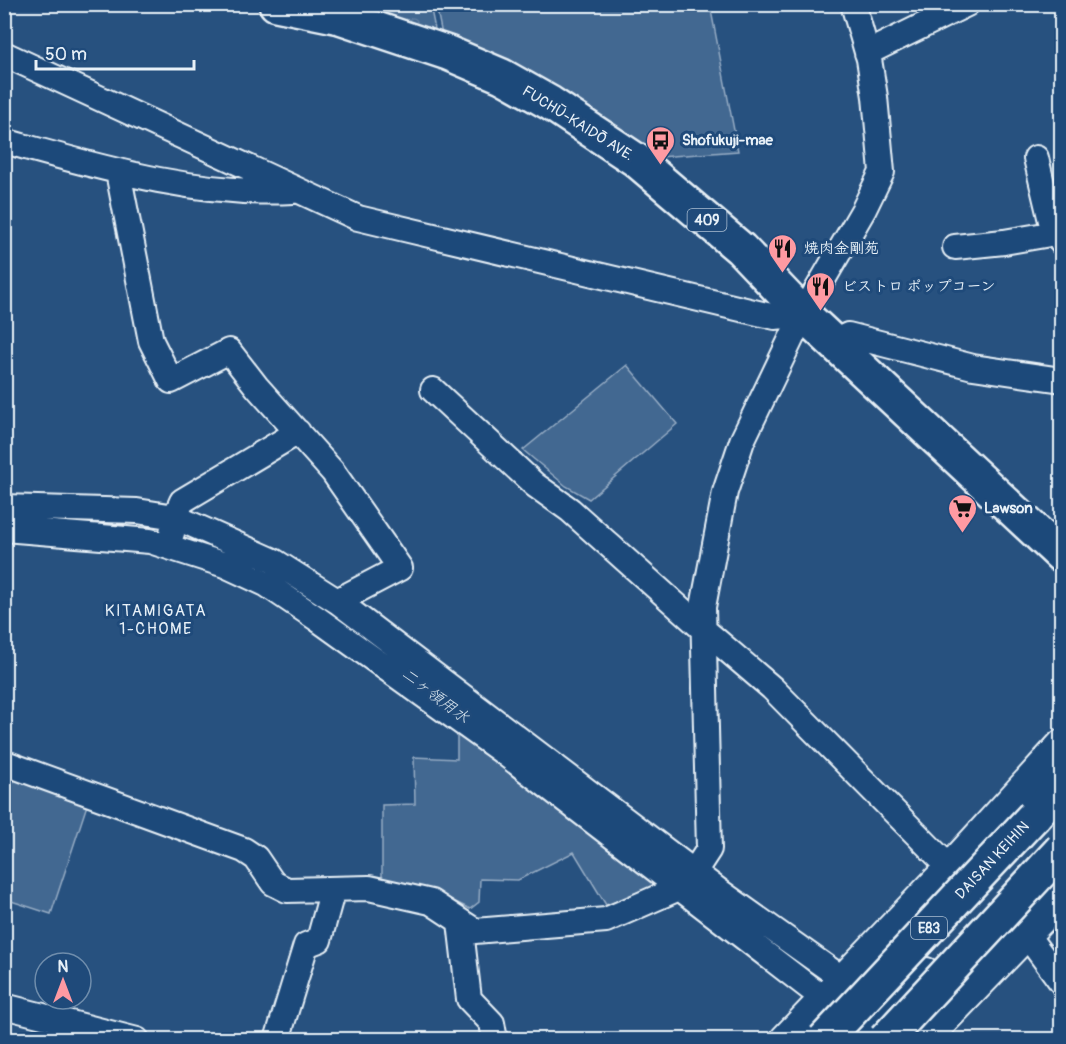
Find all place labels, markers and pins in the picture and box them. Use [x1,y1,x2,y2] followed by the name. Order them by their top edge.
[645,124,677,166] bus stop icon: Shofukuji-mae
[682,131,773,150] place label: Shofukuji-mae
[767,232,799,274] restaurant icon: 焼肉金剛苑
[804,239,879,258] place label: 焼肉金剛苑
[805,270,837,312] restaurant icon: ビストロ ポップコーン
[842,277,996,296] place label: ビストロ ポップコーン
[947,492,979,534] supermarket icon: Lawson
[984,499,1033,518] place label: Lawson

